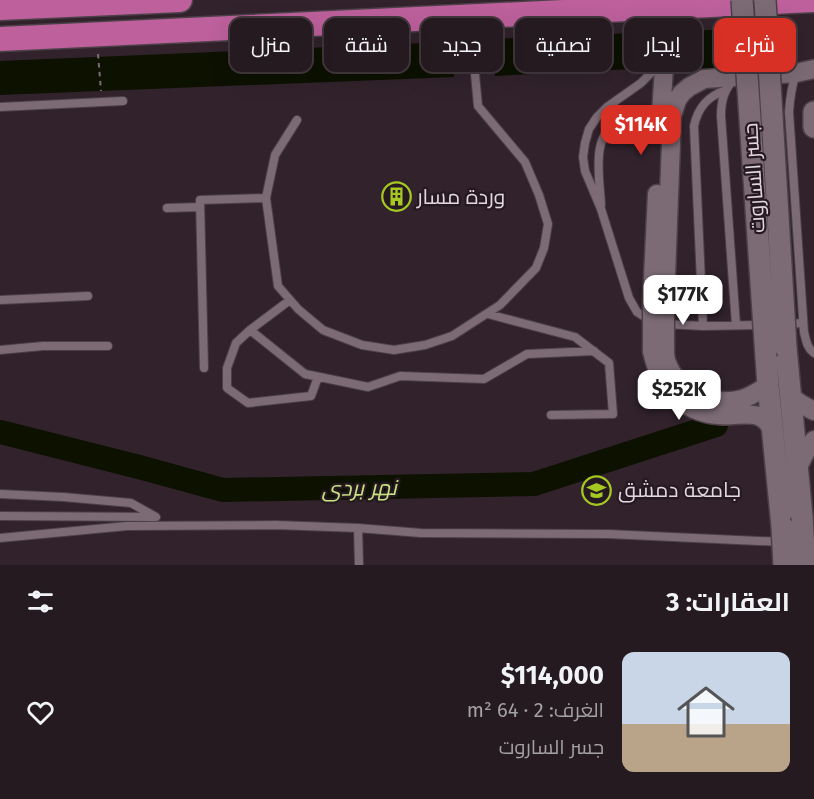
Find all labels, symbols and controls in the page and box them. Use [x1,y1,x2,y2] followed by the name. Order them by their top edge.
[230,18,312,72] chip: منزل
[324,18,409,72] chip: شقة
[421,18,503,72] chip: جديد
[515,18,612,72] chip: تصفية
[624,18,702,72] chip: إيجار
[714,18,796,72] chip: شراء
[599,105,683,156] pin: $114K
[615,112,667,136] text: $114K
[737,122,771,234] street label: جسر الساروت
[380,181,412,213] building icon: وردة مسار
[416,184,505,210] place label: وردة مسار
[641,275,725,326] pin: $177K
[658,282,708,306] text: $177K
[637,370,721,421] pin: $252K
[652,377,706,401] text: $252K
[321,474,399,502] water label: نهر بردى
[581,474,613,506] school or university icon: جامعة دمشق
[618,477,741,503] place label: جامعة دمشق
[24,585,57,618] icon: filters
[666,587,790,618] text: العقارات: 3
[501,660,604,691] text: $114,000
[670,676,742,748] icon: home
[24,696,57,729] icon: heart
[467,698,604,722] text: الغرف: 2 · 64 m²
[499,735,604,759] text: جسر الساروت

